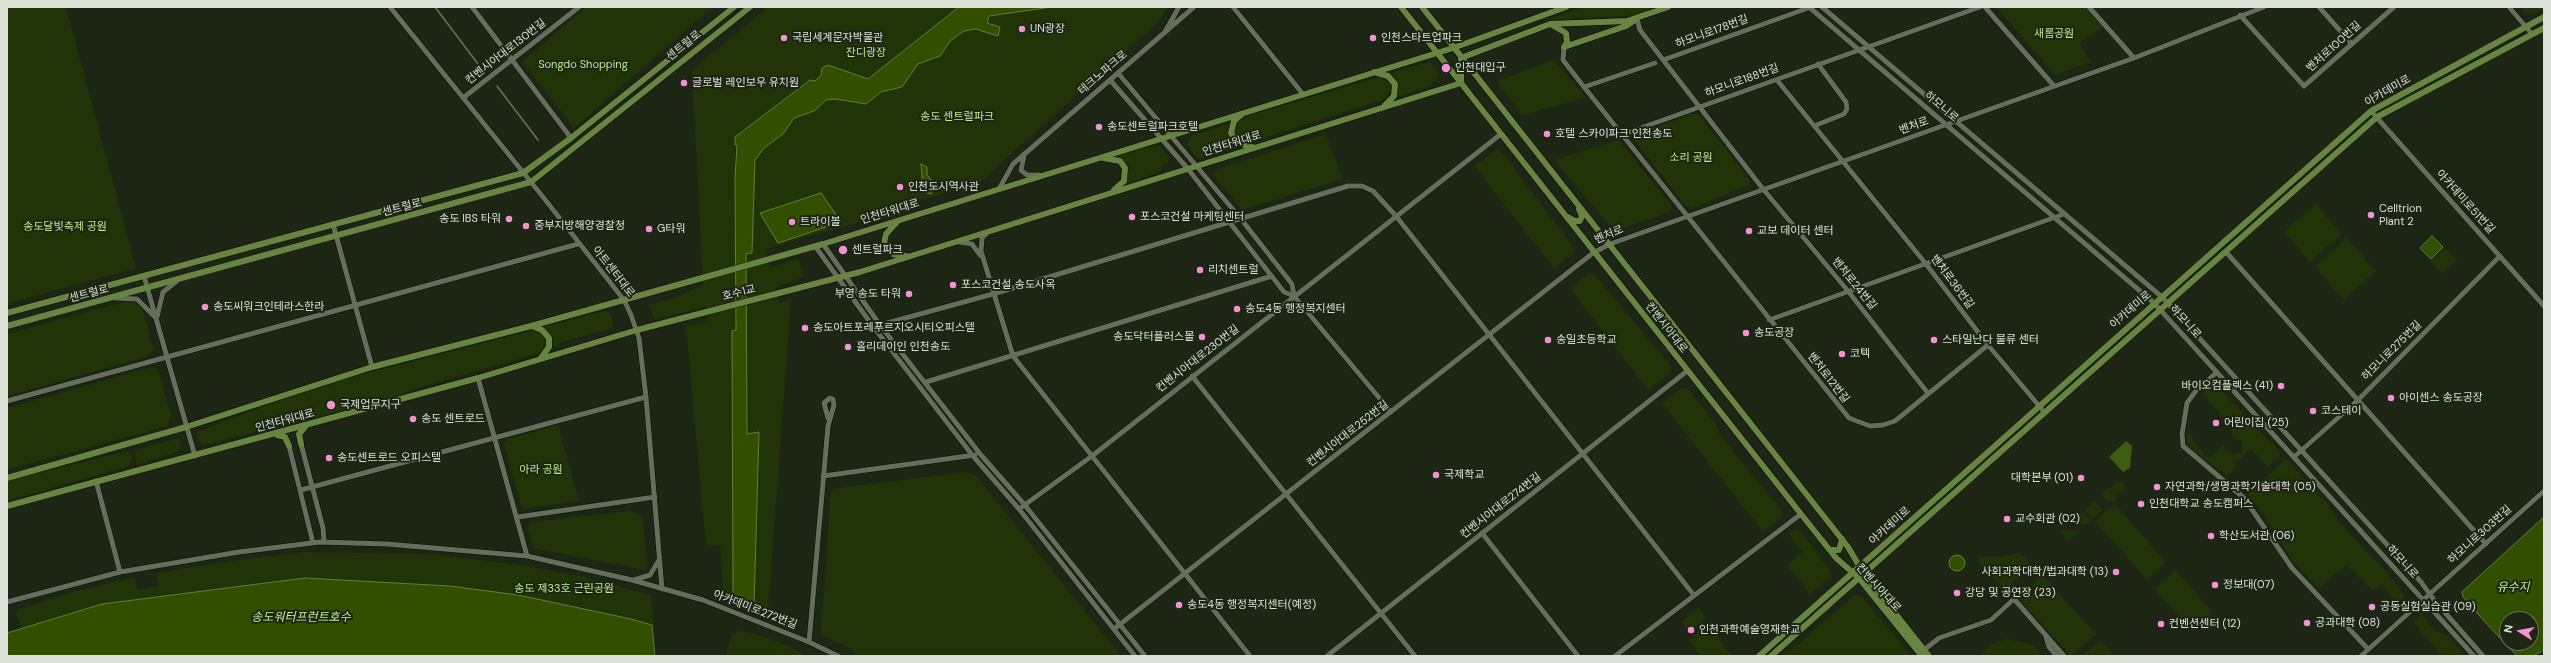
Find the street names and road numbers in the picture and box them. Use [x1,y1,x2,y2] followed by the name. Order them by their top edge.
[1674,13,1750,51] street label: 하모니로178번길
[463,17,549,87] street label: 컨벤시아대로130번길
[2304,19,2364,75] street label: 벤처로100번길
[664,28,704,64] street label: 센트럴로
[1076,48,1130,98] street label: 테크노파크로
[1703,62,1781,100] street label: 하모니로188번길
[2363,73,2413,109] street label: 아카데미로
[1921,89,1961,125] street label: 하모니로
[1897,115,1931,137] street label: 벤처로
[1201,129,1263,159] street label: 인천타워대로
[2433,167,2497,237] street label: 아카데미로51번길
[381,196,423,220] street label: 센트럴로
[859,197,921,227] street label: 인천타워대로
[1592,223,1626,247] street label: 벤처로
[589,244,637,300] street label: 아트센터대로
[1927,252,1977,312] street label: 벤처로36번길
[1829,255,1879,313] street label: 벤처로24번길
[68,282,110,306] street label: 센트럴로
[721,283,757,303] street label: 호수1교
[2108,288,2154,332] street label: 아카데미로
[1642,300,1690,356] street label: 컨벤시아대로
[2167,303,2203,341] street label: 하모니로
[2359,318,2425,384] street label: 하모니로275번길
[1154,323,1242,395] street label: 컨벤시아대로230번길
[1804,350,1852,406] street label: 벤처로12번길
[1304,398,1392,470] street label: 컨벤시아대로252번길
[254,407,316,435] street label: 인천타워대로
[1458,470,1544,542] street label: 컨벤시아대로274번길
[2445,503,2515,567] street label: 하모니로303번길
[1867,504,1913,548] street label: 아카데미로
[2384,543,2420,581] street label: 하모니로
[1853,561,1903,615] street label: 컨벤시아대로
[711,588,799,632] street label: 아카데미로272번길

